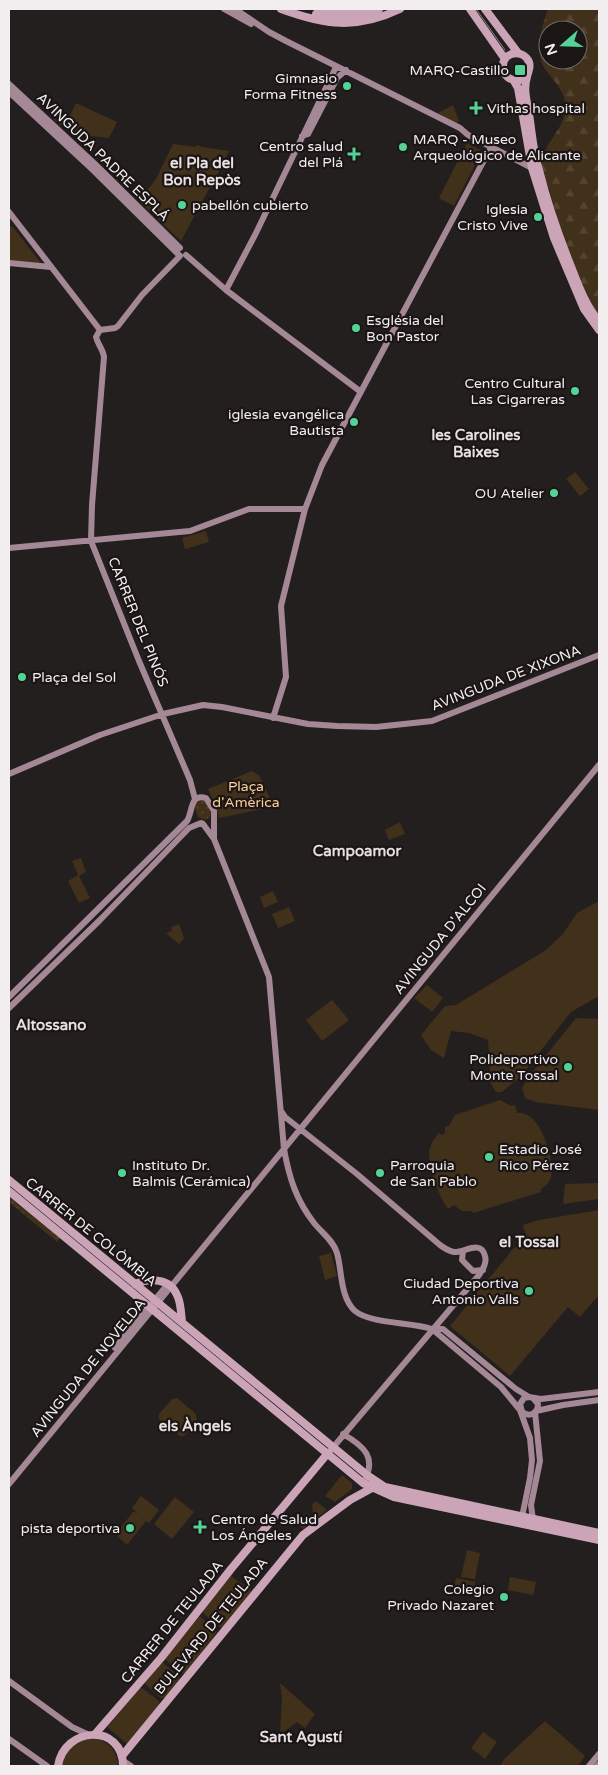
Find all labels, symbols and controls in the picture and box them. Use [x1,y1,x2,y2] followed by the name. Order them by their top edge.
[538,20,588,70] north arrow
[541,41,561,57] text: N
[409,62,509,79] place label: MARQ-Castillo
[513,63,527,77] marker: MARQ-Castillo
[244,70,337,103] place label: Gimnasio Forma Fitness
[341,80,353,92] marker: Gimnasio Forma Fitness
[33,89,173,225] street label: AVINGUDA PADRE ESPLÁ
[487,100,585,117] place label: Vithas hospital
[469,101,483,115] marker: Vithas hospital
[413,131,581,164] place label: MARQ - Museo Arqueológico de Alicante
[259,138,343,171] place label: Centro salud del Plá
[397,141,409,153] marker: MARQ - Museo Arqueológico de Alicante
[347,147,361,161] marker: Centro salud del Plá
[163,154,241,190] district label: el Pla del Bon Repòs
[192,197,308,214] place label: pabellón cubierto
[176,199,188,211] marker: pabellón cubierto
[457,201,528,234] place label: Iglesia Cristo Vive
[532,211,544,223] marker: Iglesia Cristo Vive
[366,312,444,345] place label: Església del Bon Pastor
[350,322,362,334] marker: Església del Bon Pastor
[464,375,565,408] place label: Centro Cultural Las Cigarreras
[569,385,581,397] marker: Centro Cultural Las Cigarreras
[228,406,344,439] place label: iglesia evangélica Bautista
[348,416,360,428] marker: iglesia evangélica Bautista
[431,426,521,461] district label: les Carolines Baixes
[475,485,545,502] place label: OU Atelier
[548,487,560,499] marker: OU Atelier
[104,555,172,690] street label: CARRER DEL PINÓS
[429,642,583,714] street label: AVINGUDA DE XIXONA
[32,669,116,686] place label: Plaça del Sol
[16,671,28,683] marker: Plaça del Sol
[212,778,280,811] park label: Plaça d'Amèrica
[313,842,401,861] district label: Campoamor
[390,880,490,998] street label: AVINGUDA D'ALCOI
[16,1016,86,1034] district label: Altossano
[469,1051,558,1084] place label: Polideportivo Monte Tossal
[562,1061,574,1073] marker: Polideportivo Monte Tossal
[499,1141,582,1174] place label: Estadio José Rico Pérez
[483,1151,495,1163] marker: Estadio José Rico Pérez
[132,1157,250,1190] place label: Instituto Dr. Balmis (Cerámica)
[390,1157,477,1190] place label: Parroquia de San Pablo
[116,1167,128,1179] marker: Instituto Dr. Balmis (Cerámica)
[374,1167,386,1179] marker: Parroquia de San Pablo
[22,1174,160,1290] street label: CARRER DE COLÒMBIA
[499,1233,559,1251] district label: el Tossal
[403,1275,519,1308] place label: Ciudad Deportiva Antonio Valls
[523,1285,535,1297] marker: Ciudad Deportiva Antonio Valls
[27,1295,149,1441] street label: AVINGUDA DE NOVELDA
[159,1416,231,1436] district label: els Àngels
[211,1511,317,1544] place label: Centro de Salud Los Ángeles
[21,1520,120,1537] place label: pista deportiva
[193,1520,207,1534] marker: Centro de Salud Los Ángeles
[124,1522,136,1534] marker: pista deportiva
[151,1554,271,1698] street label: BULEVARD DE TEULADA
[117,1557,227,1687] street label: CARRER DE TEULADA
[387,1581,495,1614] place label: Colegio Privado Nazaret
[498,1591,510,1603] marker: Colegio Privado Nazaret
[260,1728,342,1747] district label: Sant Agustí

